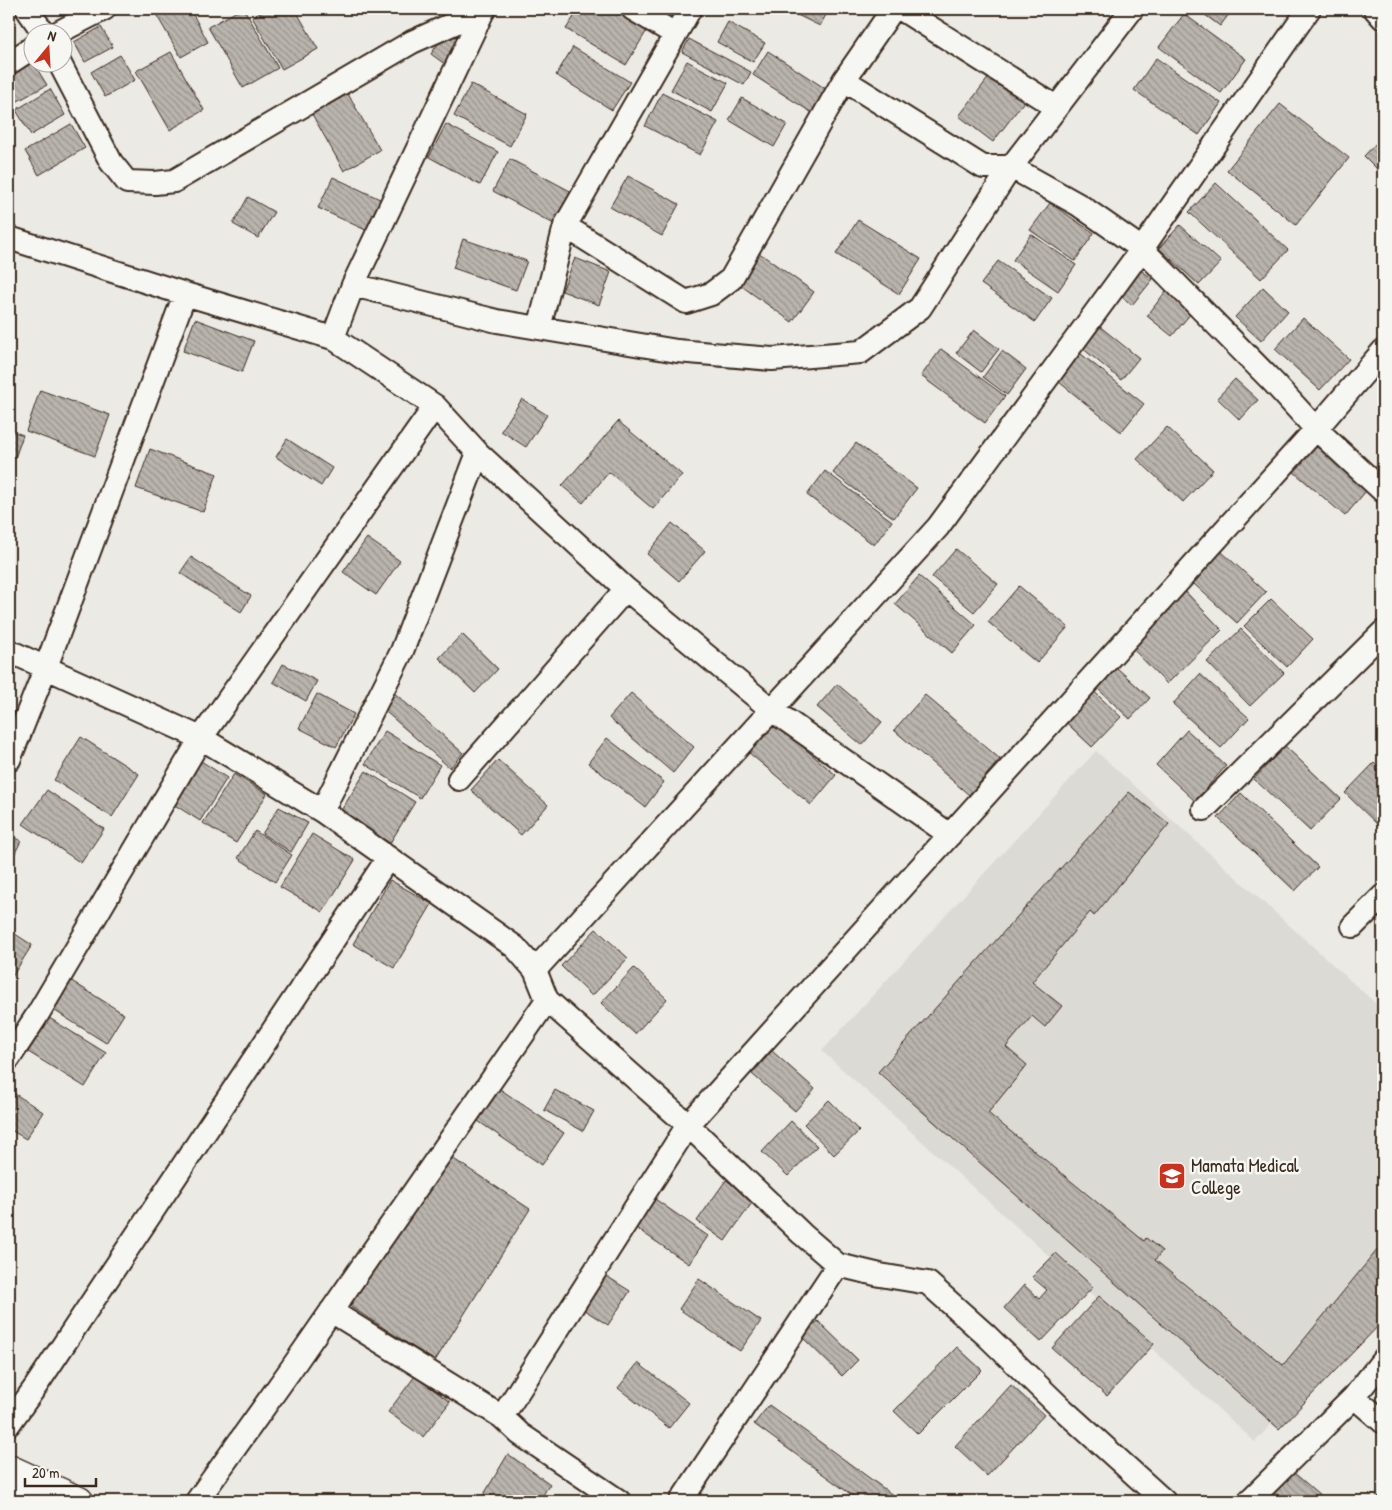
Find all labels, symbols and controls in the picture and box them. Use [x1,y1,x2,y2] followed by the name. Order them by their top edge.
[22,22,72,72] north arrow
[46,25,59,46] text: N
[1191,1152,1300,1200] place label: Mamata Medical College
[1157,1161,1187,1191] school or university icon: Mamata Medical College
[25,1455,96,1487] scale bar
[32,1462,59,1483] text: 20 m

